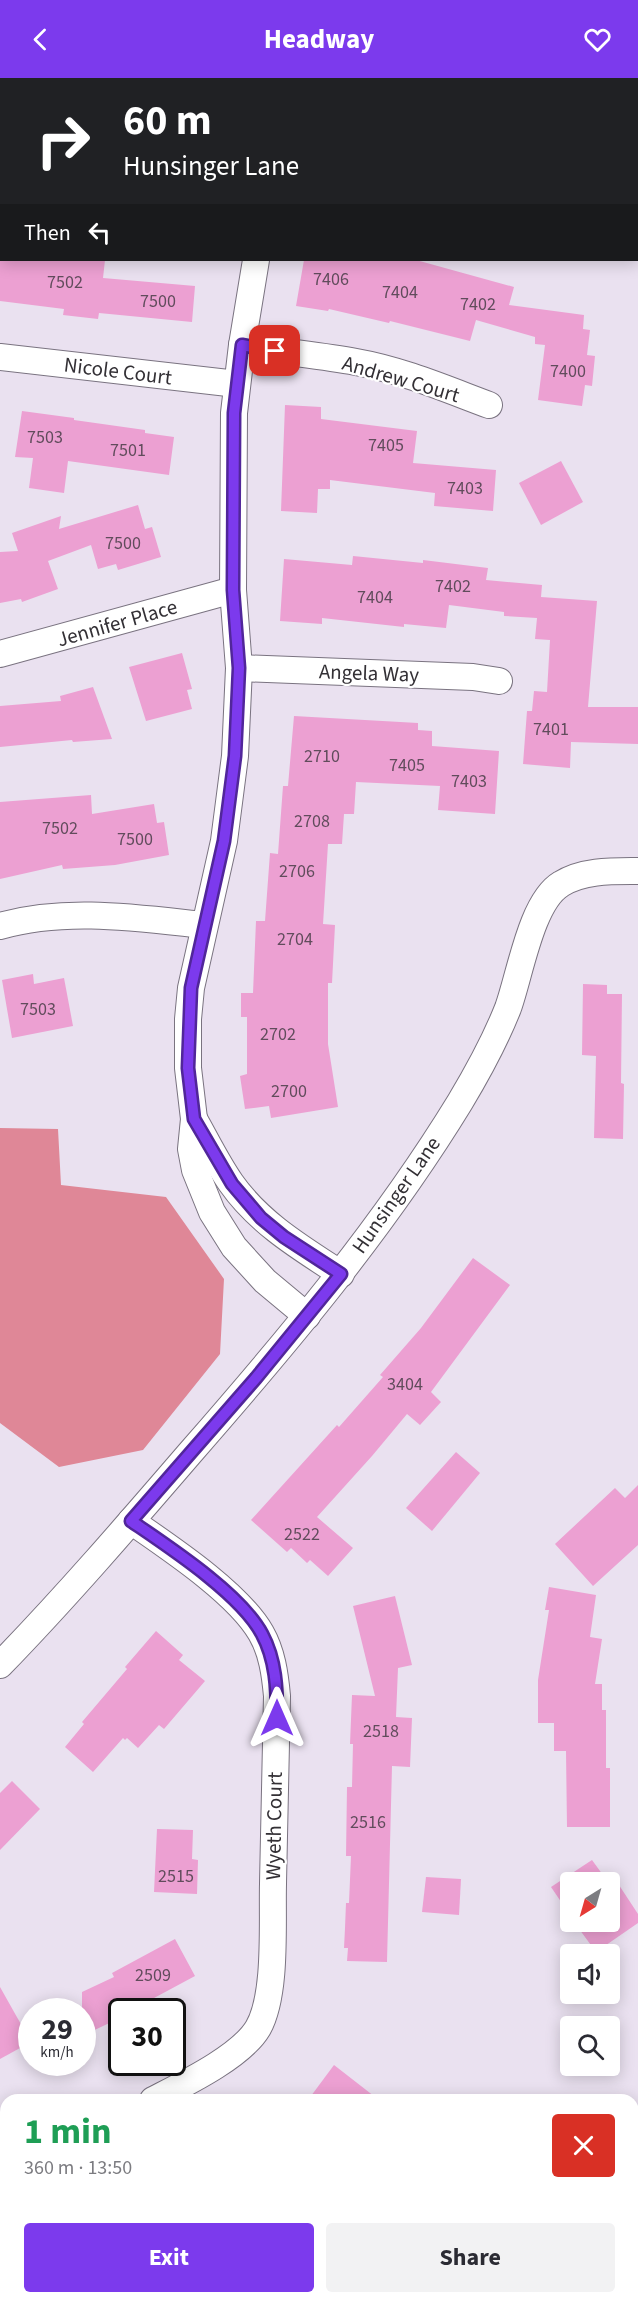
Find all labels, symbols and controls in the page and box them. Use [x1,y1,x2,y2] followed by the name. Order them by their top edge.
[264,20,374,59] text: Headway
[24,23,57,56] icon: back
[581,23,614,56] icon: heart
[123,91,212,151] text: 60 m
[24,102,102,180] icon: right
[123,147,299,186] text: Hunsinger Lane
[83,216,116,249] icon: left
[24,217,71,249] text: Then
[313,267,349,292] house number: 7406
[47,270,83,295] house number: 7502
[382,280,418,305] house number: 7404
[140,289,176,314] house number: 7500
[460,292,496,317] house number: 7402
[249,325,300,376] pin
[258,334,291,367] icon: arrive
[339,348,463,410] street label: Andrew Court
[62,350,174,392] street label: Nicole Court
[550,359,586,384] house number: 7400
[27,425,63,450] house number: 7503
[368,433,404,458] house number: 7405
[110,438,146,463] house number: 7501
[447,476,483,501] house number: 7403
[105,531,141,556] house number: 7500
[435,574,471,599] house number: 7402
[357,585,393,610] house number: 7404
[53,592,181,654] street label: Jennifer Place
[318,656,420,690] street label: Angela Way
[533,717,569,742] house number: 7401
[304,744,340,769] house number: 2710
[389,753,425,778] house number: 7405
[451,769,487,794] house number: 7403
[294,809,330,834] house number: 2708
[42,816,78,841] house number: 7502
[117,827,153,852] house number: 7500
[279,859,315,884] house number: 2706
[277,927,313,952] house number: 2704
[20,997,56,1022] house number: 7503
[260,1022,296,1047] house number: 2702
[271,1079,307,1104] house number: 2700
[344,1130,448,1260] street label: Hunsinger Lane
[387,1372,423,1397] house number: 3404
[284,1522,320,1547] house number: 2522
[245,1686,309,1750] position arrow
[363,1719,399,1744] house number: 2518
[258,1772,290,1880] street label: Wyeth Court
[350,1810,386,1835] house number: 2516
[158,1864,194,1889] house number: 2515
[560,1872,620,1932] north arrow
[560,1872,620,2076] map controls
[560,1944,620,2004] button: sound
[135,1963,171,1988] house number: 2509
[108,1998,186,2076] speed limit sign: 30
[41,2008,73,2051] text: 29
[560,2016,620,2076] button: search
[40,2042,74,2063] text: km/h
[24,2106,112,2157] text: 1 min
[552,2114,615,2177] button: close
[24,2154,132,2182] text: 360 m · 13:50
[24,2223,314,2292] button: Exit
[326,2223,615,2292] button: Share

